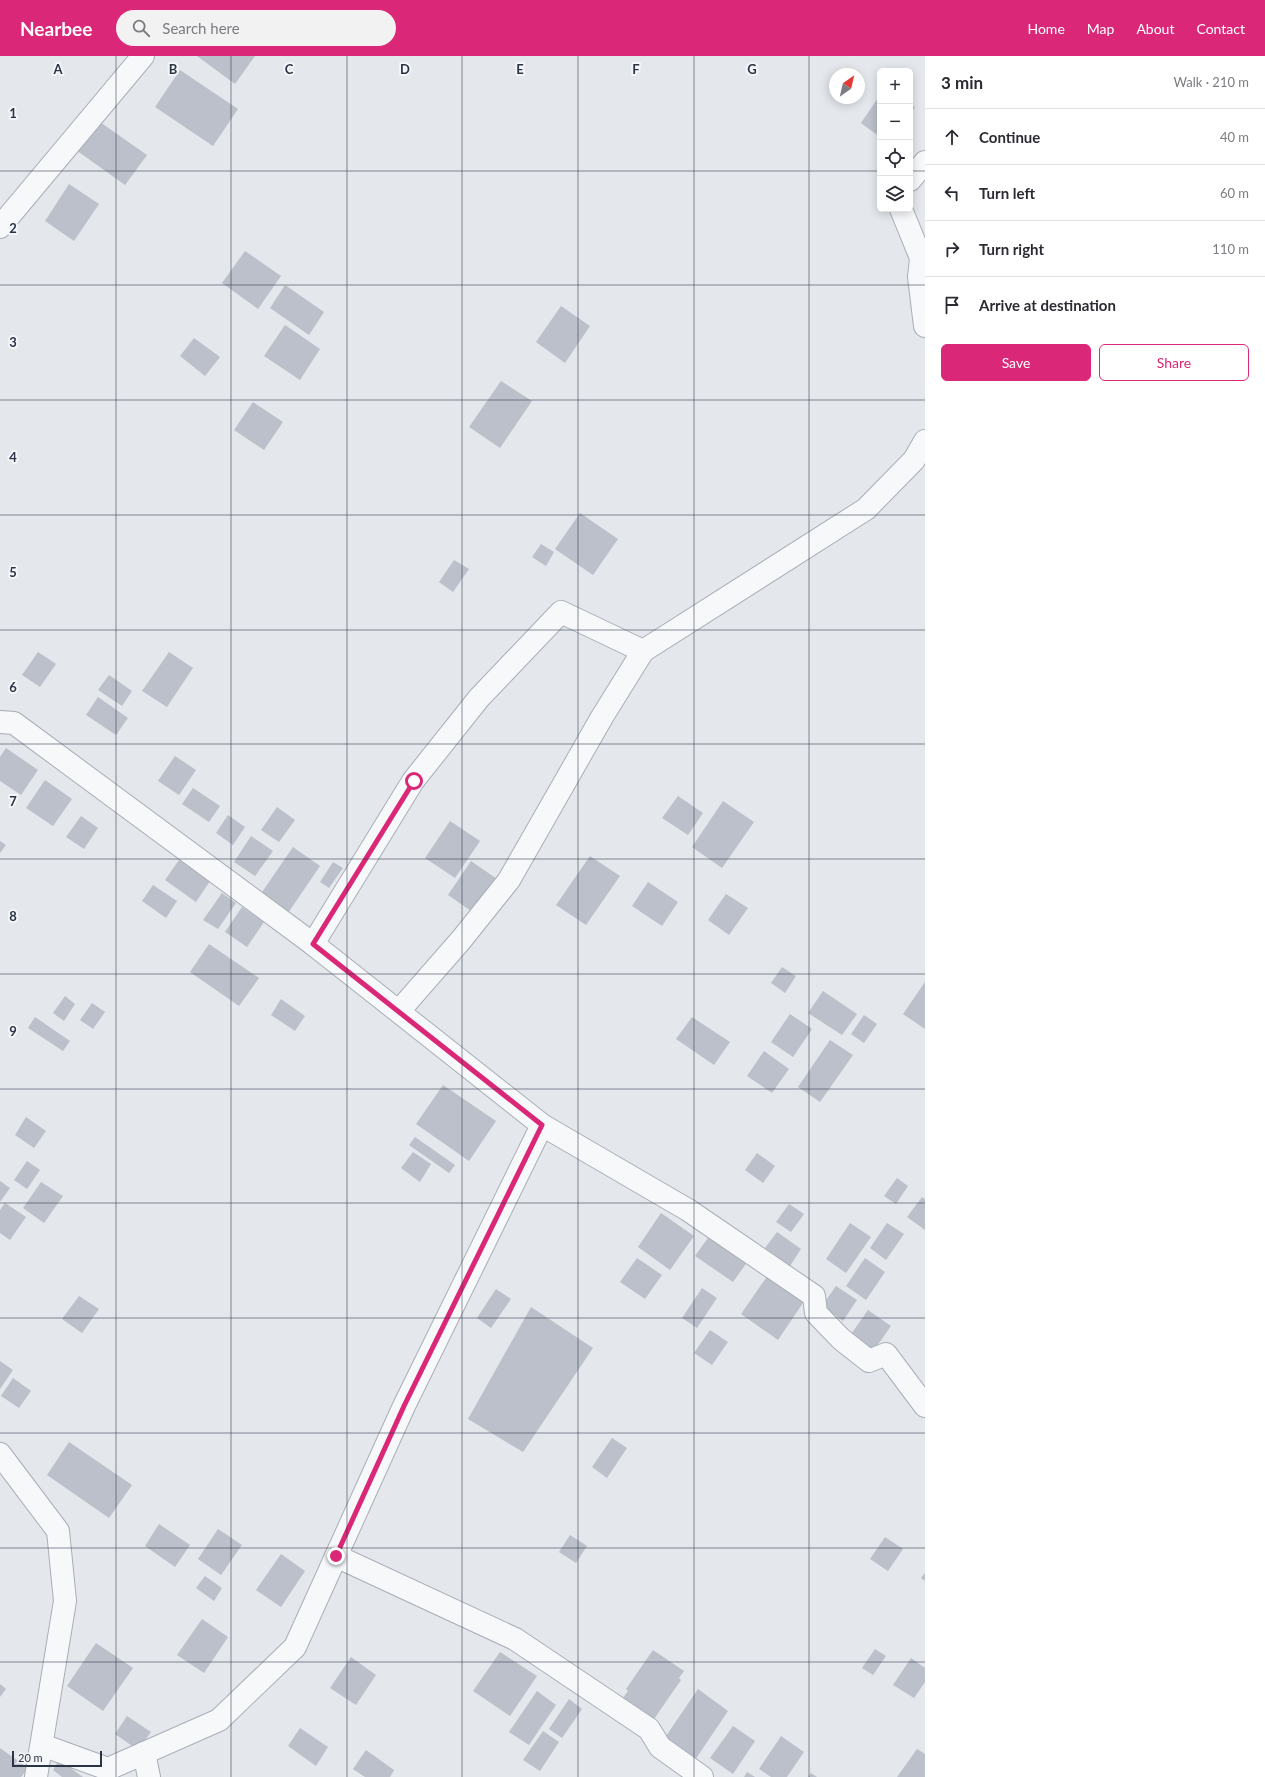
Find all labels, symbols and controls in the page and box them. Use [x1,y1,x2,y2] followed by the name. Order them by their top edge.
[116,10,396,46] search box
[20,17,92,40] text: Nearbee
[130,17,152,39] icon: search
[162,19,240,37] text: Search here
[1027,20,1065,37] text: Home
[1087,20,1114,37] text: Map
[1136,20,1174,37] text: About
[1196,20,1245,37] text: Contact
[52,61,63,77] text: A
[169,61,178,77] text: B
[285,61,294,77] text: C
[400,61,410,77] text: D
[516,61,524,77] text: E
[632,61,640,77] text: F
[747,61,757,77] text: G
[829,68,865,104] north arrow
[877,68,913,212] map controls
[877,68,913,104] button: +
[941,72,983,93] text: 3 min
[1173,74,1249,90] text: Walk · 210 m
[877,104,913,140] button: −
[9,105,17,121] text: 1
[941,126,963,148] icon: ahead
[979,128,1040,146] text: Continue
[1220,129,1249,145] text: 40 m
[877,140,913,176] button: locate
[877,176,913,212] button: layers
[941,182,963,204] icon: left
[979,184,1035,202] text: Turn left
[1220,185,1249,201] text: 60 m
[9,220,17,236] text: 2
[941,238,963,260] icon: right
[979,240,1044,258] text: Turn right
[1212,241,1249,257] text: 110 m
[941,294,963,316] icon: arrive
[979,296,1116,314] text: Arrive at destination
[9,334,17,350] text: 3
[941,344,1091,381] button: Save
[1099,344,1249,381] button: Share
[9,449,17,465] text: 4
[9,564,17,580] text: 5
[9,679,17,695] text: 6
[405,772,423,790] route start
[9,793,17,809] text: 7
[9,908,17,924] text: 8
[9,1023,17,1039] text: 9
[327,1547,345,1565] route end
[12,1749,102,1768] scale bar
[18,1751,43,1764] text: 20 m

